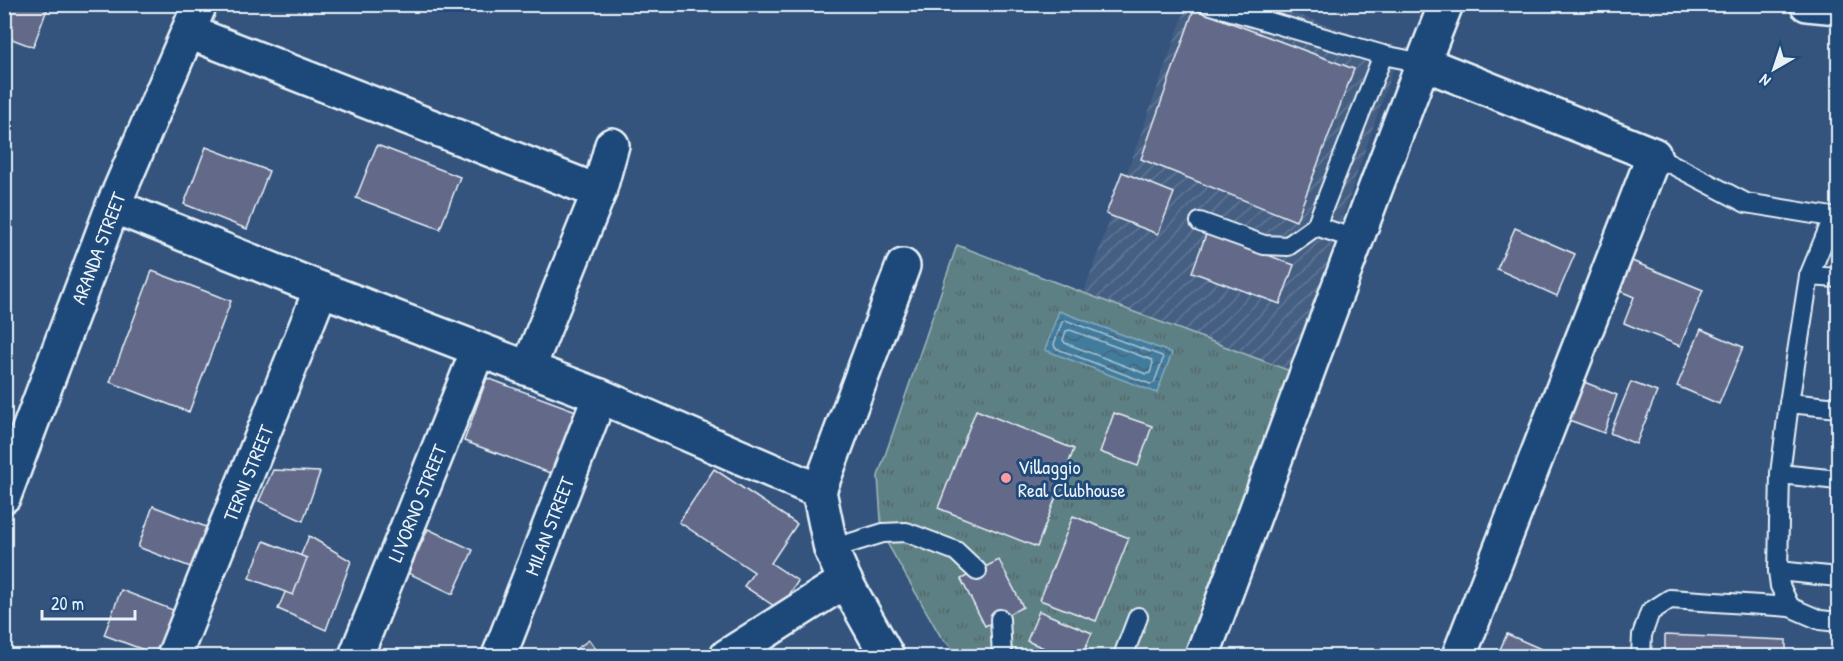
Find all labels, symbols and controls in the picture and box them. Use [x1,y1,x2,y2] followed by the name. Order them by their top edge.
[1744,39,1804,99] north arrow
[1754,69,1775,92] text: N
[64,188,132,308] street label: ARANDA STREET
[216,420,280,525] street label: TERNI STREET
[381,440,453,566] street label: LIVORNO STREET
[1018,453,1125,503] place label: Villaggio Real Clubhouse
[999,471,1013,485] marker: Villaggio Real Clubhouse
[518,472,580,579] street label: MILAN STREET
[42,583,135,621] scale bar
[51,591,84,616] text: 20 m

